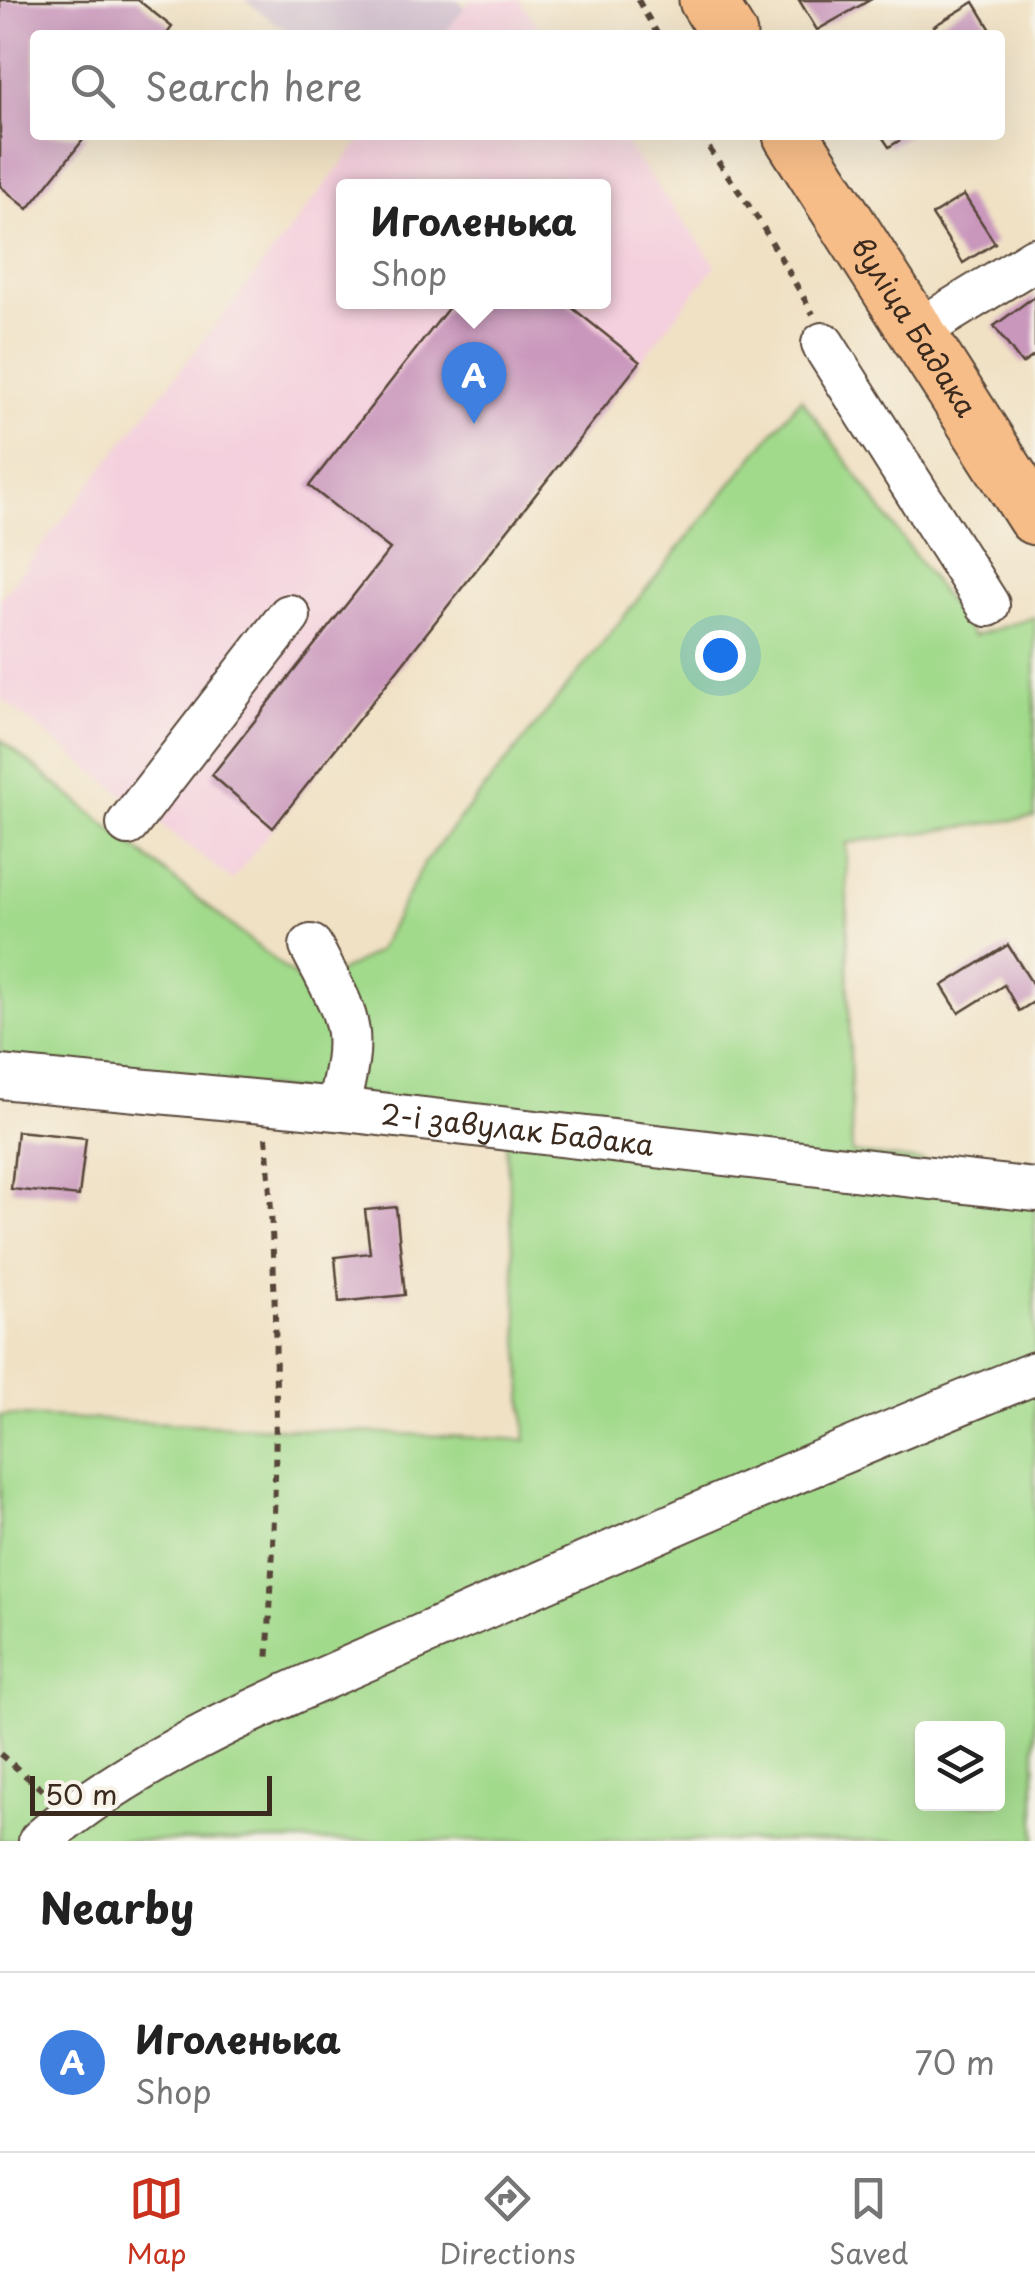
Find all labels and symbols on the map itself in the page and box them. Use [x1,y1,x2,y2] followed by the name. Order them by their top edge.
[841,228,989,425] street label: вуліца Бадака
[442,342,506,424] pin: A
[695,630,746,681] your location
[379,1091,657,1166] street label: 2-і завулак Бадака
[30,1771,272,1816] scale bar

